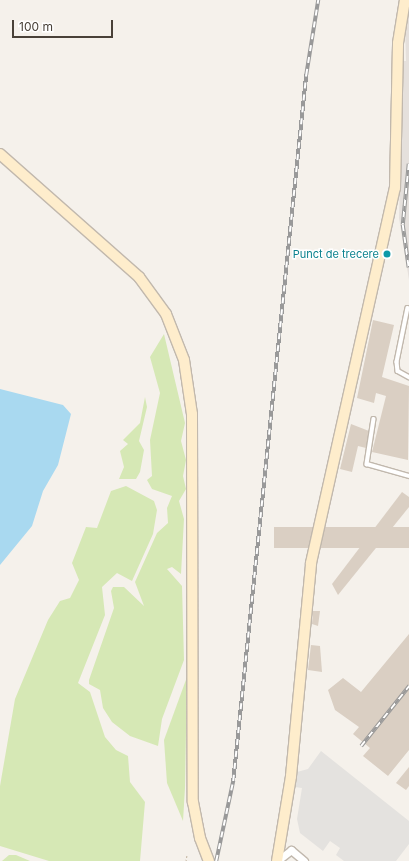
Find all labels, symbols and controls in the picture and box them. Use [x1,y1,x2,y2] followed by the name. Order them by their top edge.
[14,12,115,38] scale bar
[19,19,53,34] text: 100 m
[293,247,379,261] place label: Punct de trecere
[382,249,392,259] marker: Punct de trecere

